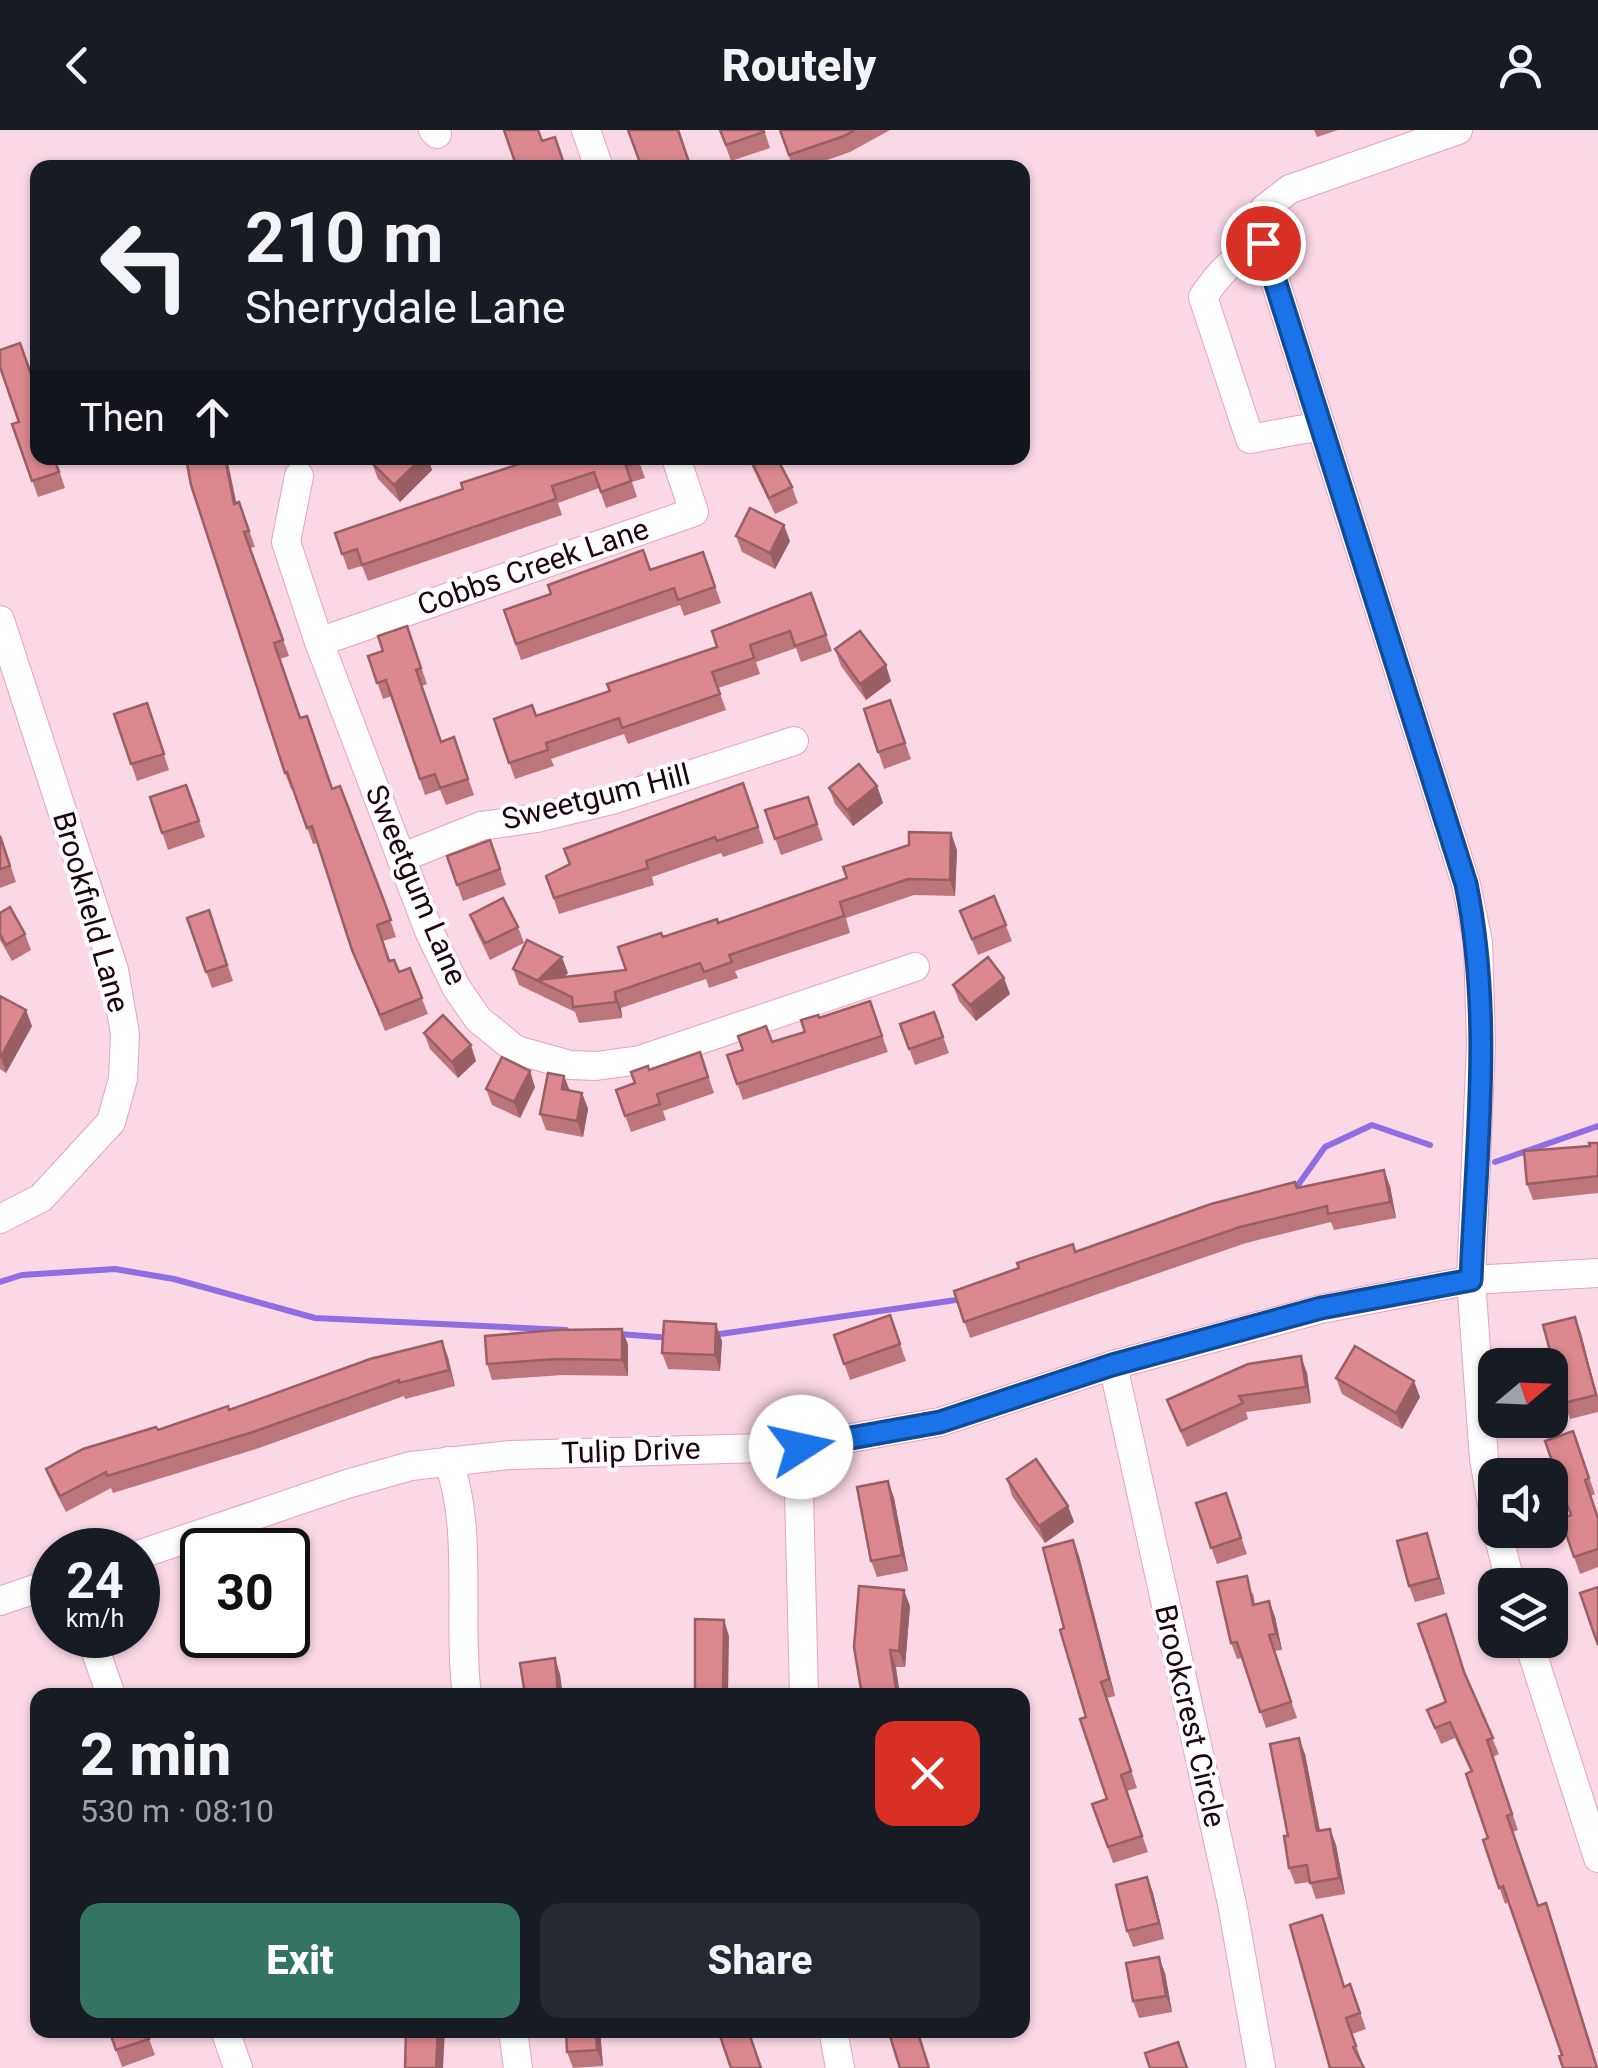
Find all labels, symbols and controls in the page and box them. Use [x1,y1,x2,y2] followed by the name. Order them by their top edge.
[50,38,105,93] icon: back
[1493,38,1548,93] icon: person
[722,39,876,92] text: Routely
[245,197,444,279] text: 210 m
[80,200,210,330] icon: left
[1221,201,1306,286] pin
[1236,216,1291,271] icon: arrive
[245,281,566,334] text: Sherrydale Lane
[185,390,240,445] icon: ahead
[80,396,165,440] text: Then
[413,511,653,622] street label: Cobbs Creek Lane
[498,756,693,837] street label: Sweetgum Hill
[359,779,474,990] street label: Sweetgum Lane
[46,807,137,1016] street label: Brookfield Lane
[1478,1348,1568,1438] north arrow
[1478,1348,1568,1658] map controls
[749,1395,853,1499] position arrow
[561,1431,701,1470] street label: Tulip Drive
[1478,1458,1568,1548] button: sound
[180,1528,310,1658] speed limit sign: 30
[66,1552,124,1610] text: 24
[1478,1568,1568,1658] button: layers
[1148,1601,1233,1831] street label: Brookcrest Circle
[66,1604,124,1633] text: km/h
[80,1719,231,1790] text: 2 min
[875,1721,980,1826] button: close
[80,1792,274,1830] text: 530 m · 08:10
[80,1903,520,2018] button: Exit
[540,1903,980,2018] button: Share

